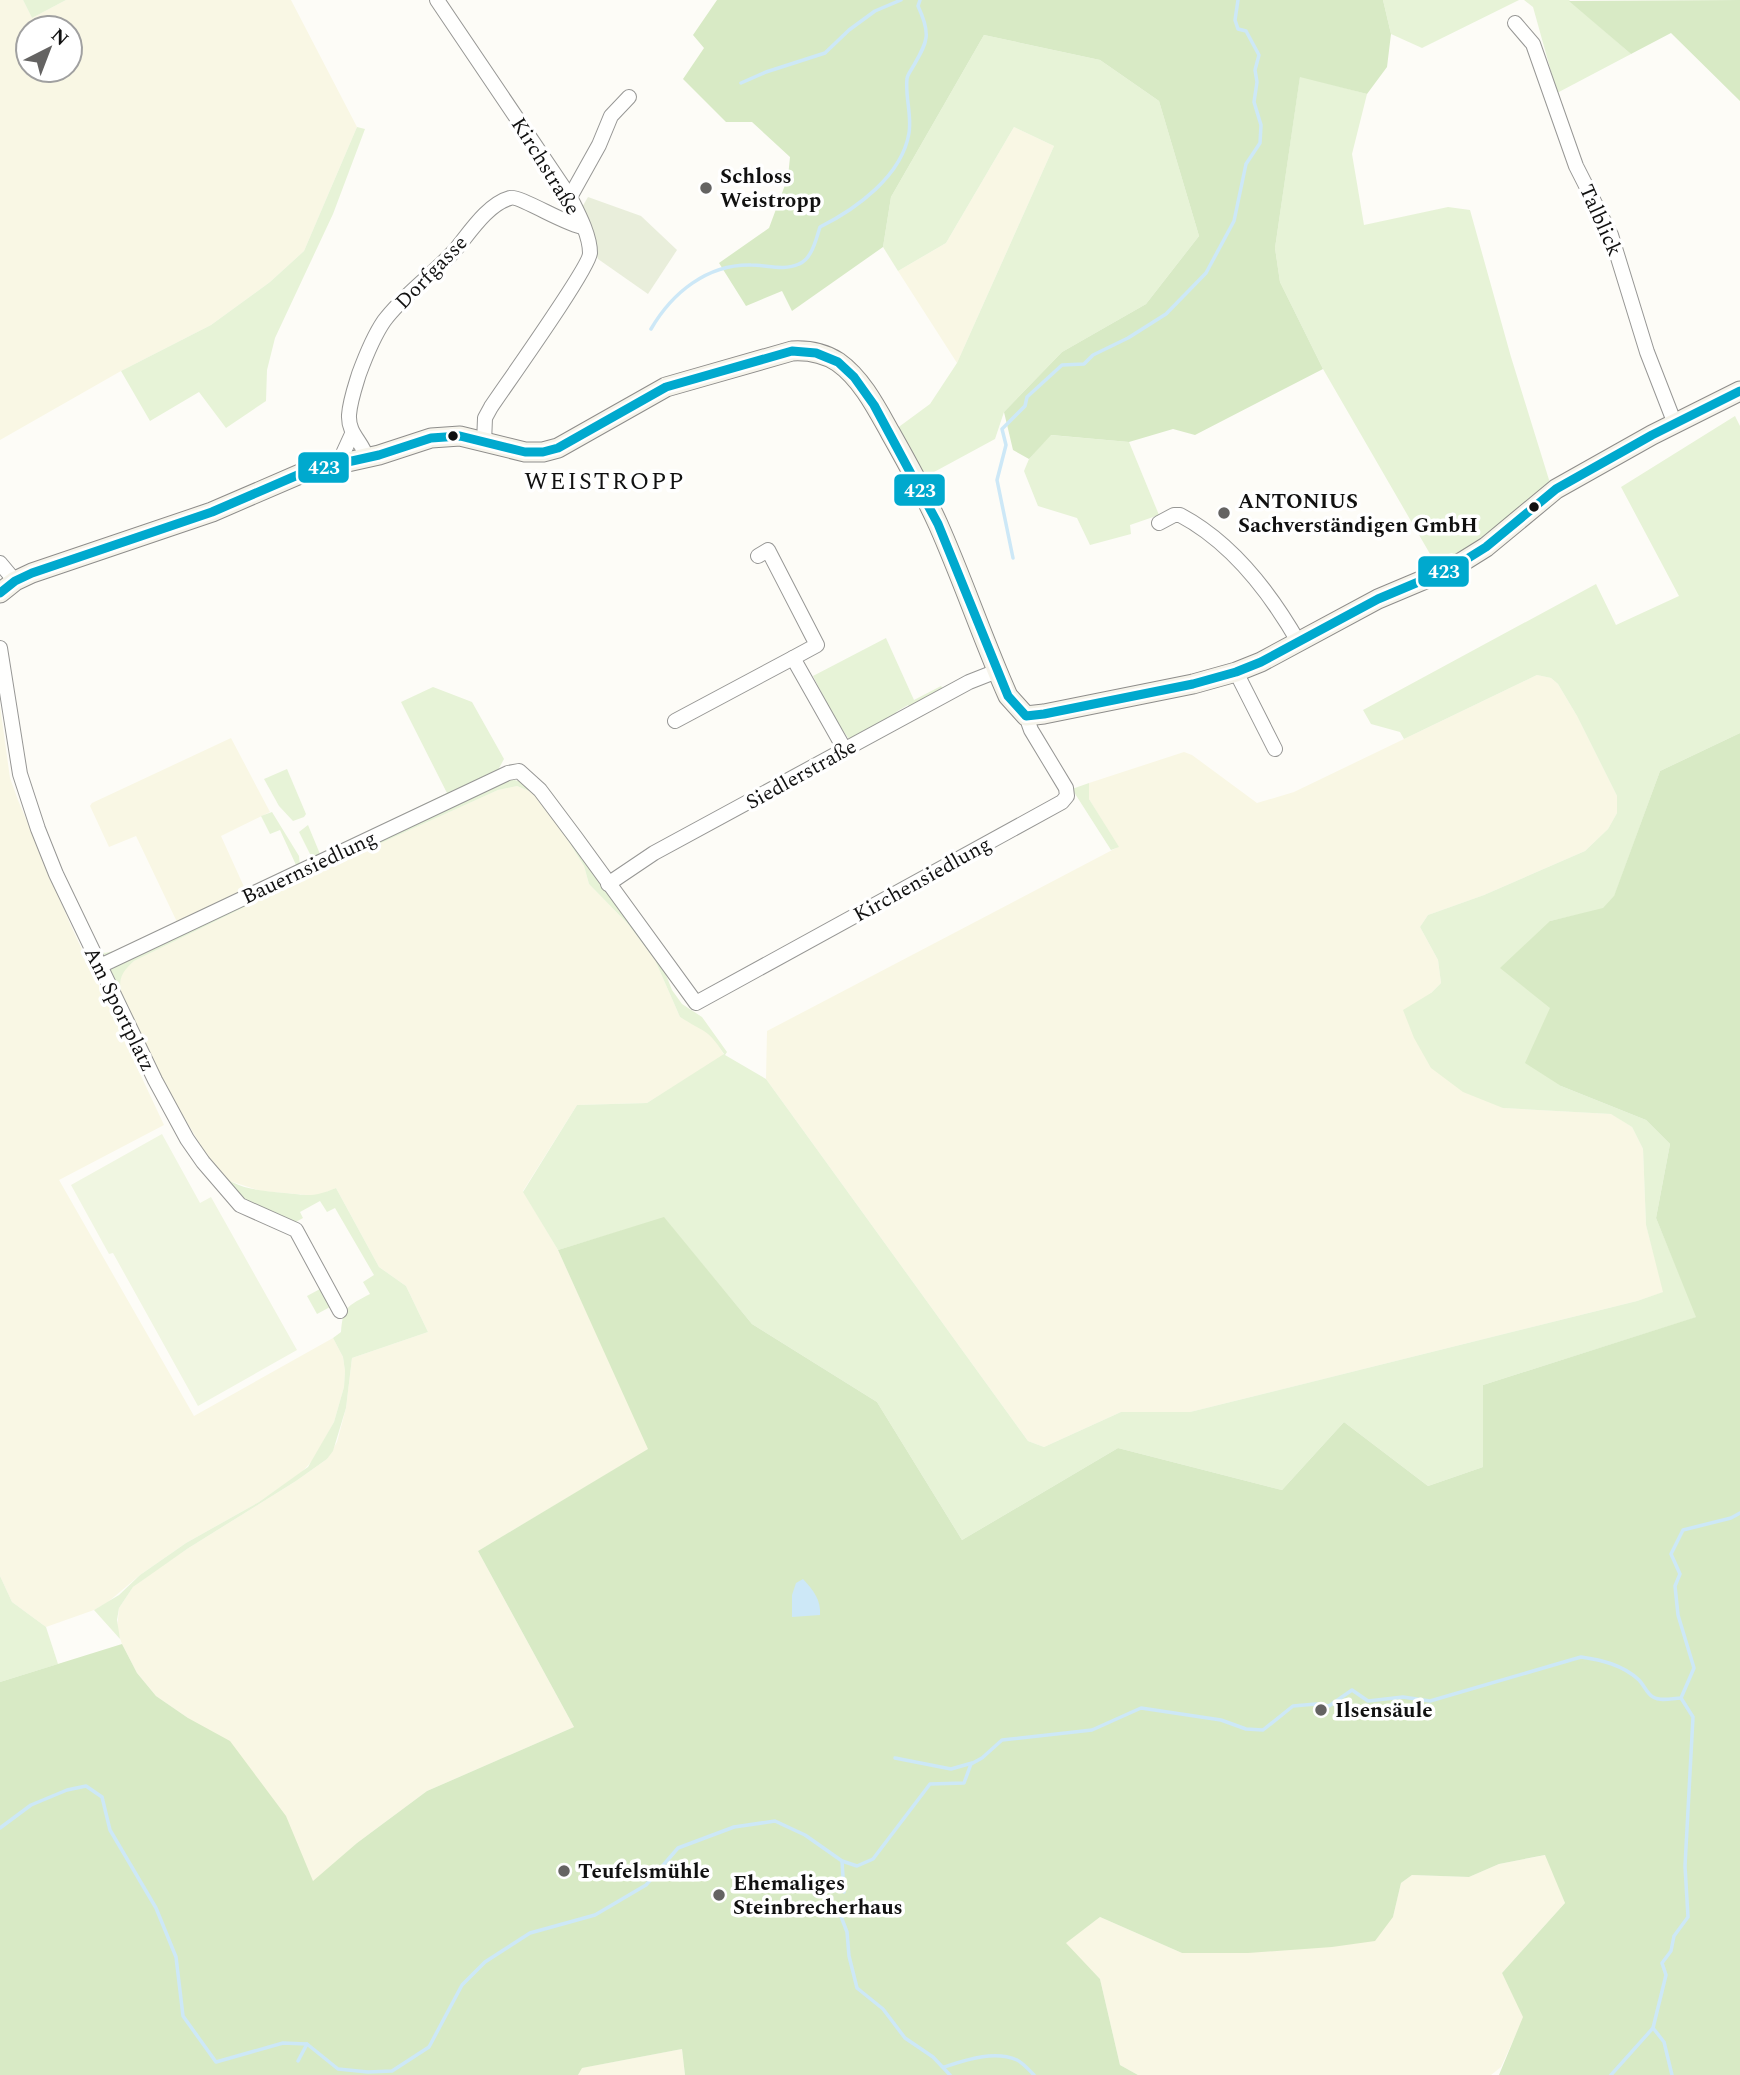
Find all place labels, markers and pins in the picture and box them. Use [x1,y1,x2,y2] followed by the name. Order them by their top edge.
[720,161,821,217] place label: Schloss Weistropp
[698,180,714,196] marker: Schloss Weistropp
[446,429,460,443] unlabelled marker
[1238,486,1478,542] place label: ANTONIUS Sachverständigen GmbH
[1527,500,1541,514] unlabelled marker
[1216,505,1232,521] marker: ANTONIUS Sachverständigen GmbH
[1335,1695,1433,1727] place label: Ilsensäule
[1313,1702,1329,1718] marker: Ilsensäule
[578,1856,710,1888] place label: Teufelsmühle
[556,1863,572,1879] marker: Teufelsmühle
[733,1868,903,1924] place label: Ehemaliges Steinbrecherhaus
[711,1887,727,1903] marker: Ehemaliges Steinbrecherhaus

